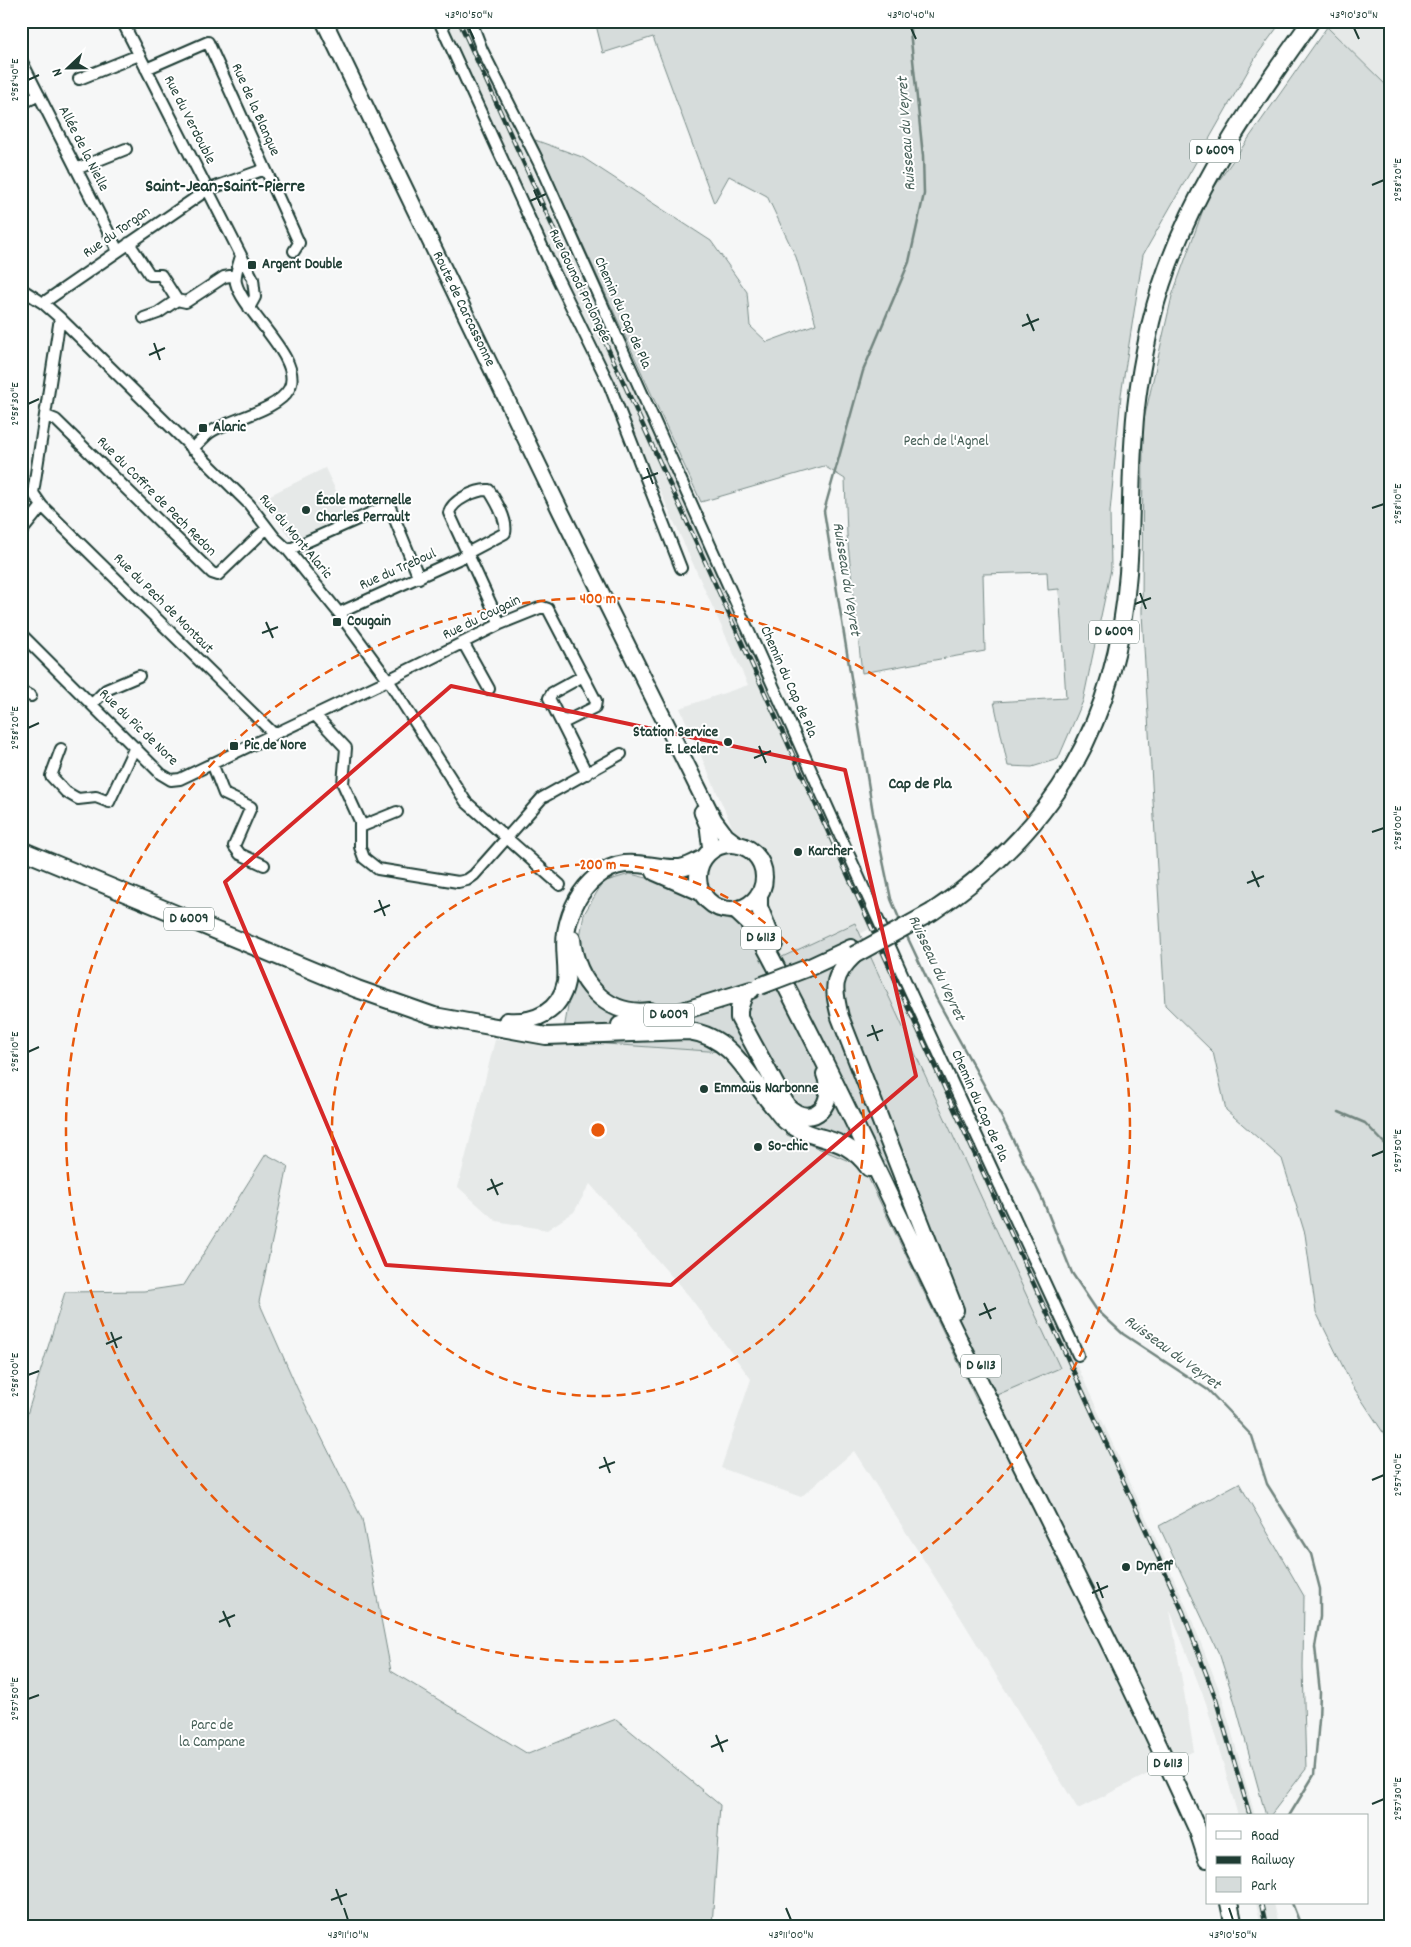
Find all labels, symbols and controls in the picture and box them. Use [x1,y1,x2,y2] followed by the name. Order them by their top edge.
[445,7,493,24] text: 43°10'50"N
[887,7,935,24] text: 43°10'40"N
[1330,7,1378,24] text: 43°10'30"N
[42,42,92,92] north arrow
[7,58,24,102] text: 2°58'40"E
[225,60,285,160] street label: Rue de la Blanque
[47,65,68,79] text: N
[157,72,221,169] street label: Rue du Verdouble
[891,74,922,192] water label: Ruisseau du Veyret
[52,102,114,196] street label: Allée de la Nielle
[1190,140,1240,162] road number: D 6009
[1390,158,1407,202] text: 2°58'20"E
[145,175,305,200] district label: Saint-Jean-Saint-Pierre
[79,202,155,264] street label: Rue du Torgan
[542,225,616,347] street label: Rue Gounod Prolongée
[426,248,501,371] street label: Route de Carcassonne
[587,253,657,373] street label: Chemin du Cap de Pla
[262,254,343,276] place label: Argent Double
[246,259,258,271] marker: Argent Double
[7,382,24,426] text: 2°58'30"E
[213,417,246,439] place label: Alaric
[197,422,209,434] marker: Alaric
[903,431,989,453] park label: Pech de l'Agnel
[91,432,221,562] street label: Rue du Coffre de Pech Redon
[1390,483,1407,524] text: 2°58'10"E
[253,490,337,584] street label: Rue du Mont Alaric
[316,490,412,529] place label: École maternelle Charles Perrault
[300,504,312,516] marker: École maternelle Charles Perrault
[826,521,867,639] water label: Ruisseau du Veyret
[356,543,440,597] street label: Rue du Treboul
[108,549,219,660] street label: Rue du Pech de Montaut
[580,589,616,611] text: 400 m
[439,590,525,646] street label: Rue du Cougain
[347,611,391,633] place label: Cougain
[331,616,343,628] marker: Cougain
[1089,620,1139,644] road number: D 6009
[753,622,823,742] street label: Chemin du Cap de Pla
[93,684,183,772] street label: Rue du Pic de Nore
[7,706,24,750] text: 2°58'20"E
[633,722,718,761] place label: Station Service E. Leclerc
[244,735,307,757] place label: Pic de Nore
[722,736,734,748] marker: Station Service E. Leclerc
[228,740,240,752] marker: Pic de Nore
[888,773,953,796] district label: Cap de Pla
[1390,805,1407,850] text: 2°58'00"E
[808,841,853,863] place label: Karcher
[792,846,804,858] marker: Karcher
[580,855,616,877] text: 200 m
[164,908,214,931] road number: D 6009
[901,911,971,1027] water label: Ruisseau du Veyret
[741,926,781,950] road number: D 6113
[644,1004,694,1026] road number: D 6009
[7,1031,24,1072] text: 2°58'10"E
[944,1046,1014,1166] street label: Chemin du Cap de Pla
[714,1078,819,1100] place label: Emmaüs Narbonne
[698,1083,710,1095] marker: Emmaüs Narbonne
[589,1121,607,1139] centre of rings
[1390,1129,1407,1173] text: 2°57'50"E
[768,1136,808,1158] place label: So-chic
[752,1141,764,1153] marker: So-chic
[1119,1310,1227,1397] water label: Ruisseau du Veyret
[7,1352,24,1397] text: 2°58'00"E
[961,1354,1001,1378] road number: D 6113
[1390,1453,1407,1496] text: 2°57'40"E
[1136,1556,1174,1578] place label: Dyneff
[1120,1561,1132,1573] marker: Dyneff
[7,1677,24,1721] text: 2°57'50"E
[179,1715,246,1754] park label: Parc de la Campane
[1148,1752,1188,1776] road number: D 6113
[1390,1777,1407,1821] text: 2°57'30"E
[1206,1814,1368,1904] legend
[1251,1826,1279,1848] text: Road
[1251,1850,1295,1872] text: Railway
[1251,1876,1277,1898] text: Park
[327,1927,369,1944] text: 43°11'10"N
[768,1927,814,1944] text: 43°11'00"N
[1209,1927,1257,1944] text: 43°10'50"N

